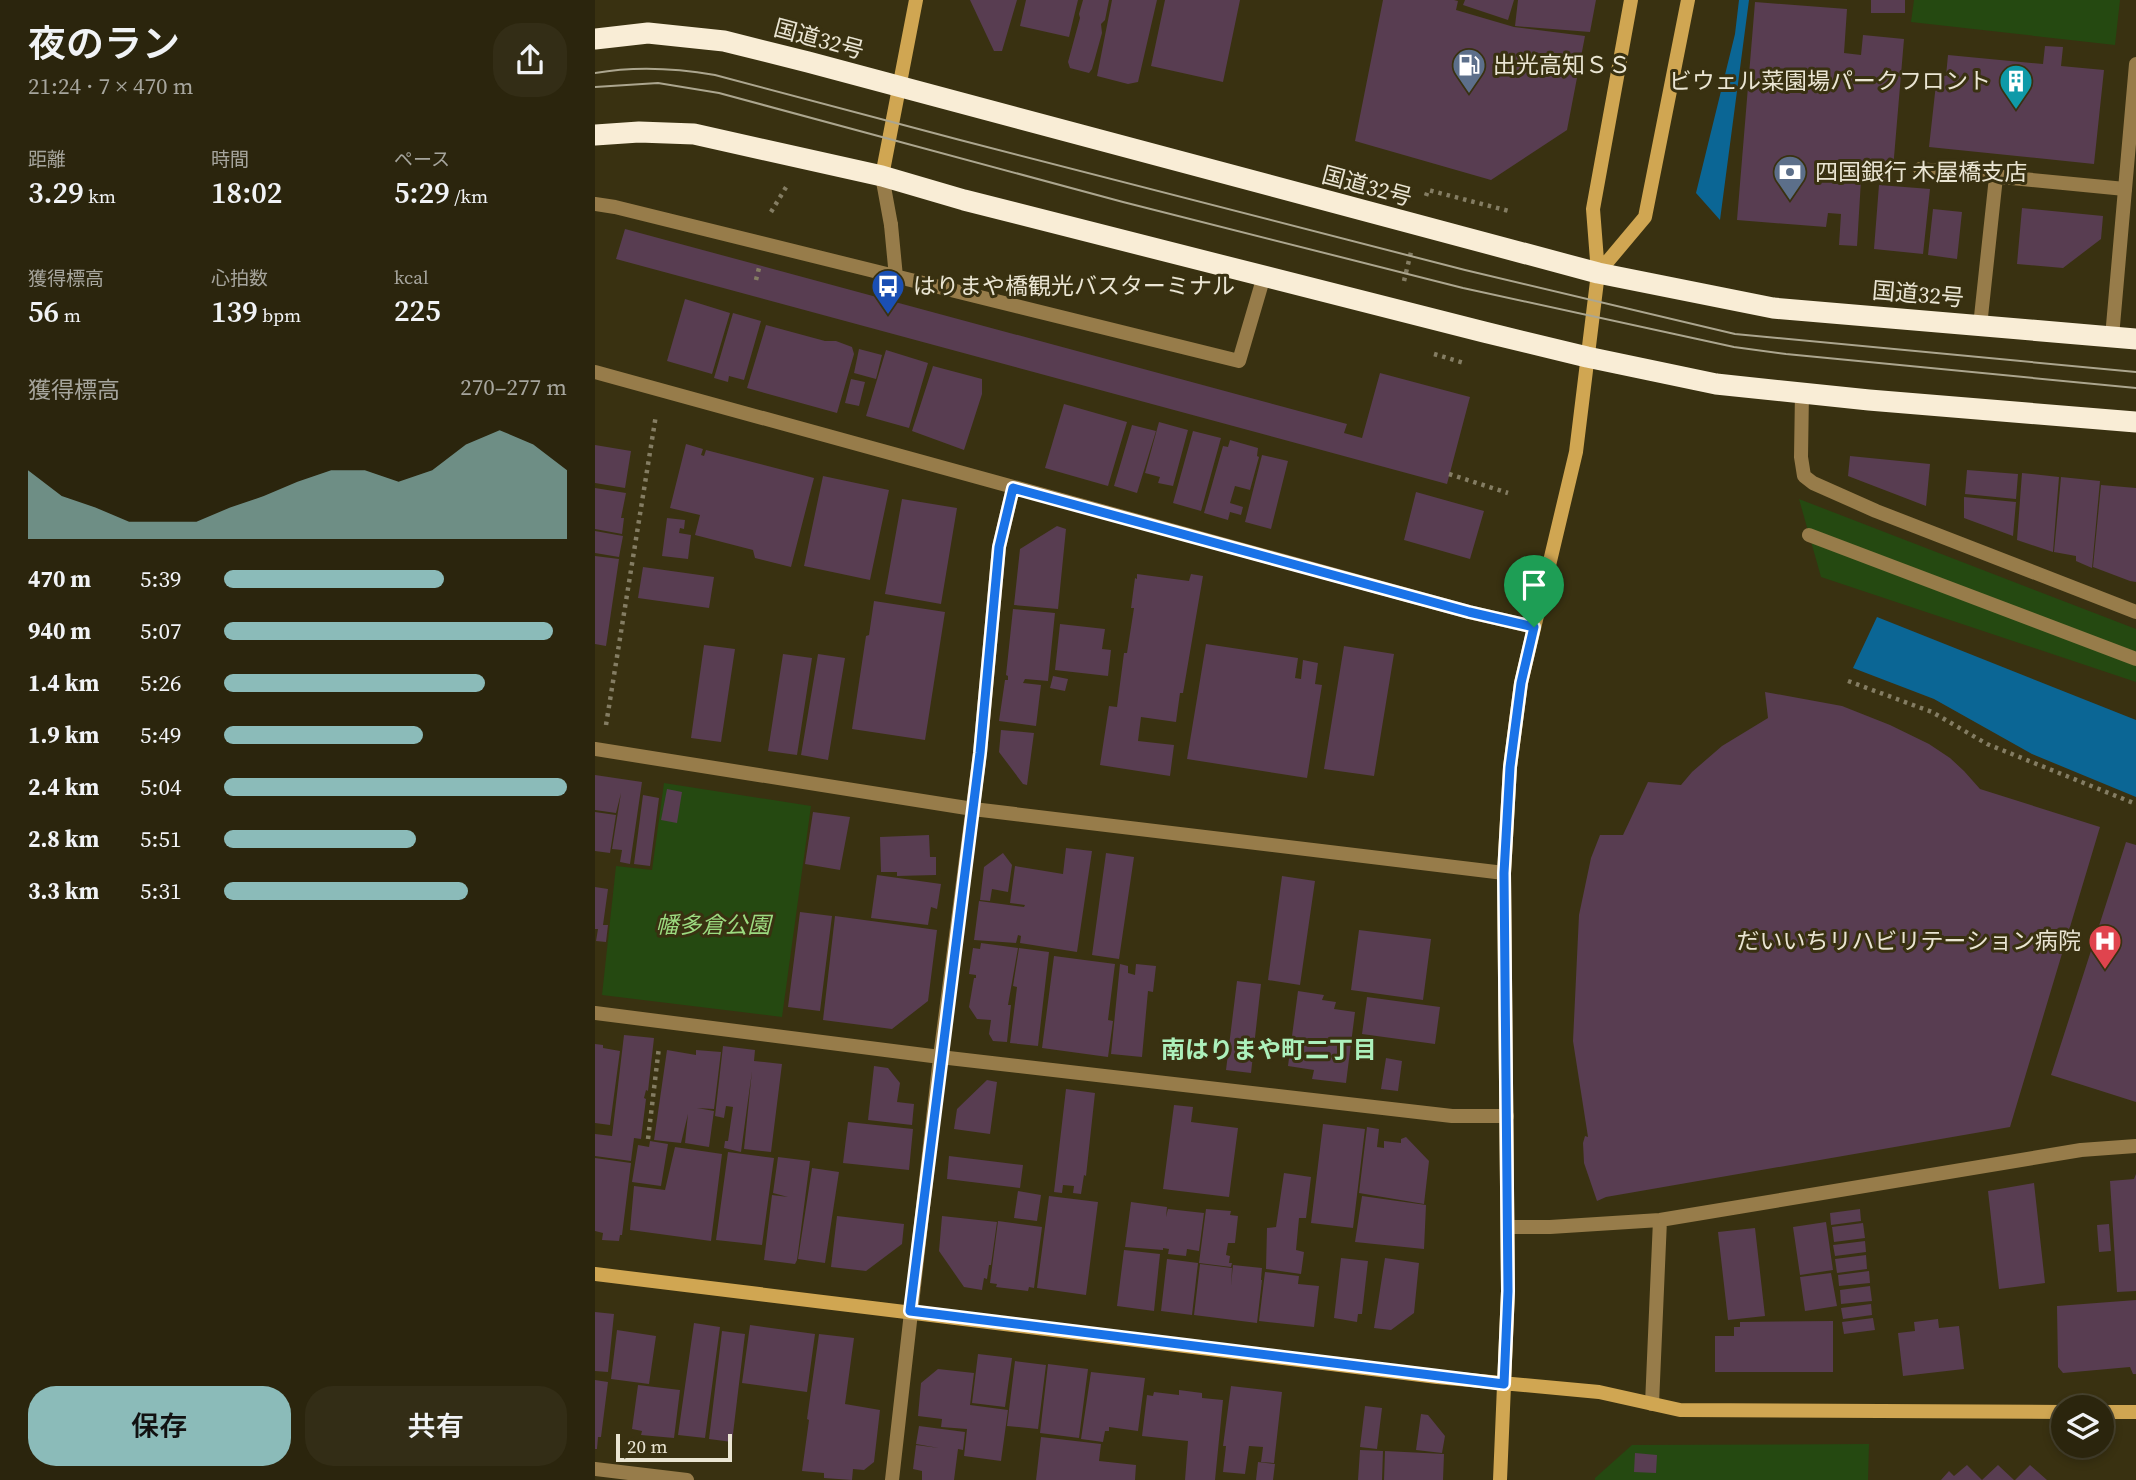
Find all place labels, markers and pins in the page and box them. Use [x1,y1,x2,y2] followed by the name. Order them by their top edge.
[1450,46,1488,95] fuel station icon: 出光高知ＳＳ
[1493,49,1631,81] place label: 出光高知ＳＳ
[1997,62,2035,111] building icon: ビウェル菜園場パークフロント
[1669,65,1991,97] place label: ビウェル菜園場パークフロント
[1771,153,1809,202] bank icon: 四国銀行 木屋橋支店
[1815,156,2027,188] place label: 四国銀行 木屋橋支店
[869,267,907,316] bus stop icon: はりまや橋観光バスターミナル
[913,270,1235,302] place label: はりまや橋観光バスターミナル
[1504,555,1564,627] pin
[2086,922,2124,971] hospital icon: だいいちリハビリテーション病院
[1736,925,2081,957] place label: だいいちリハビリテーション病院

